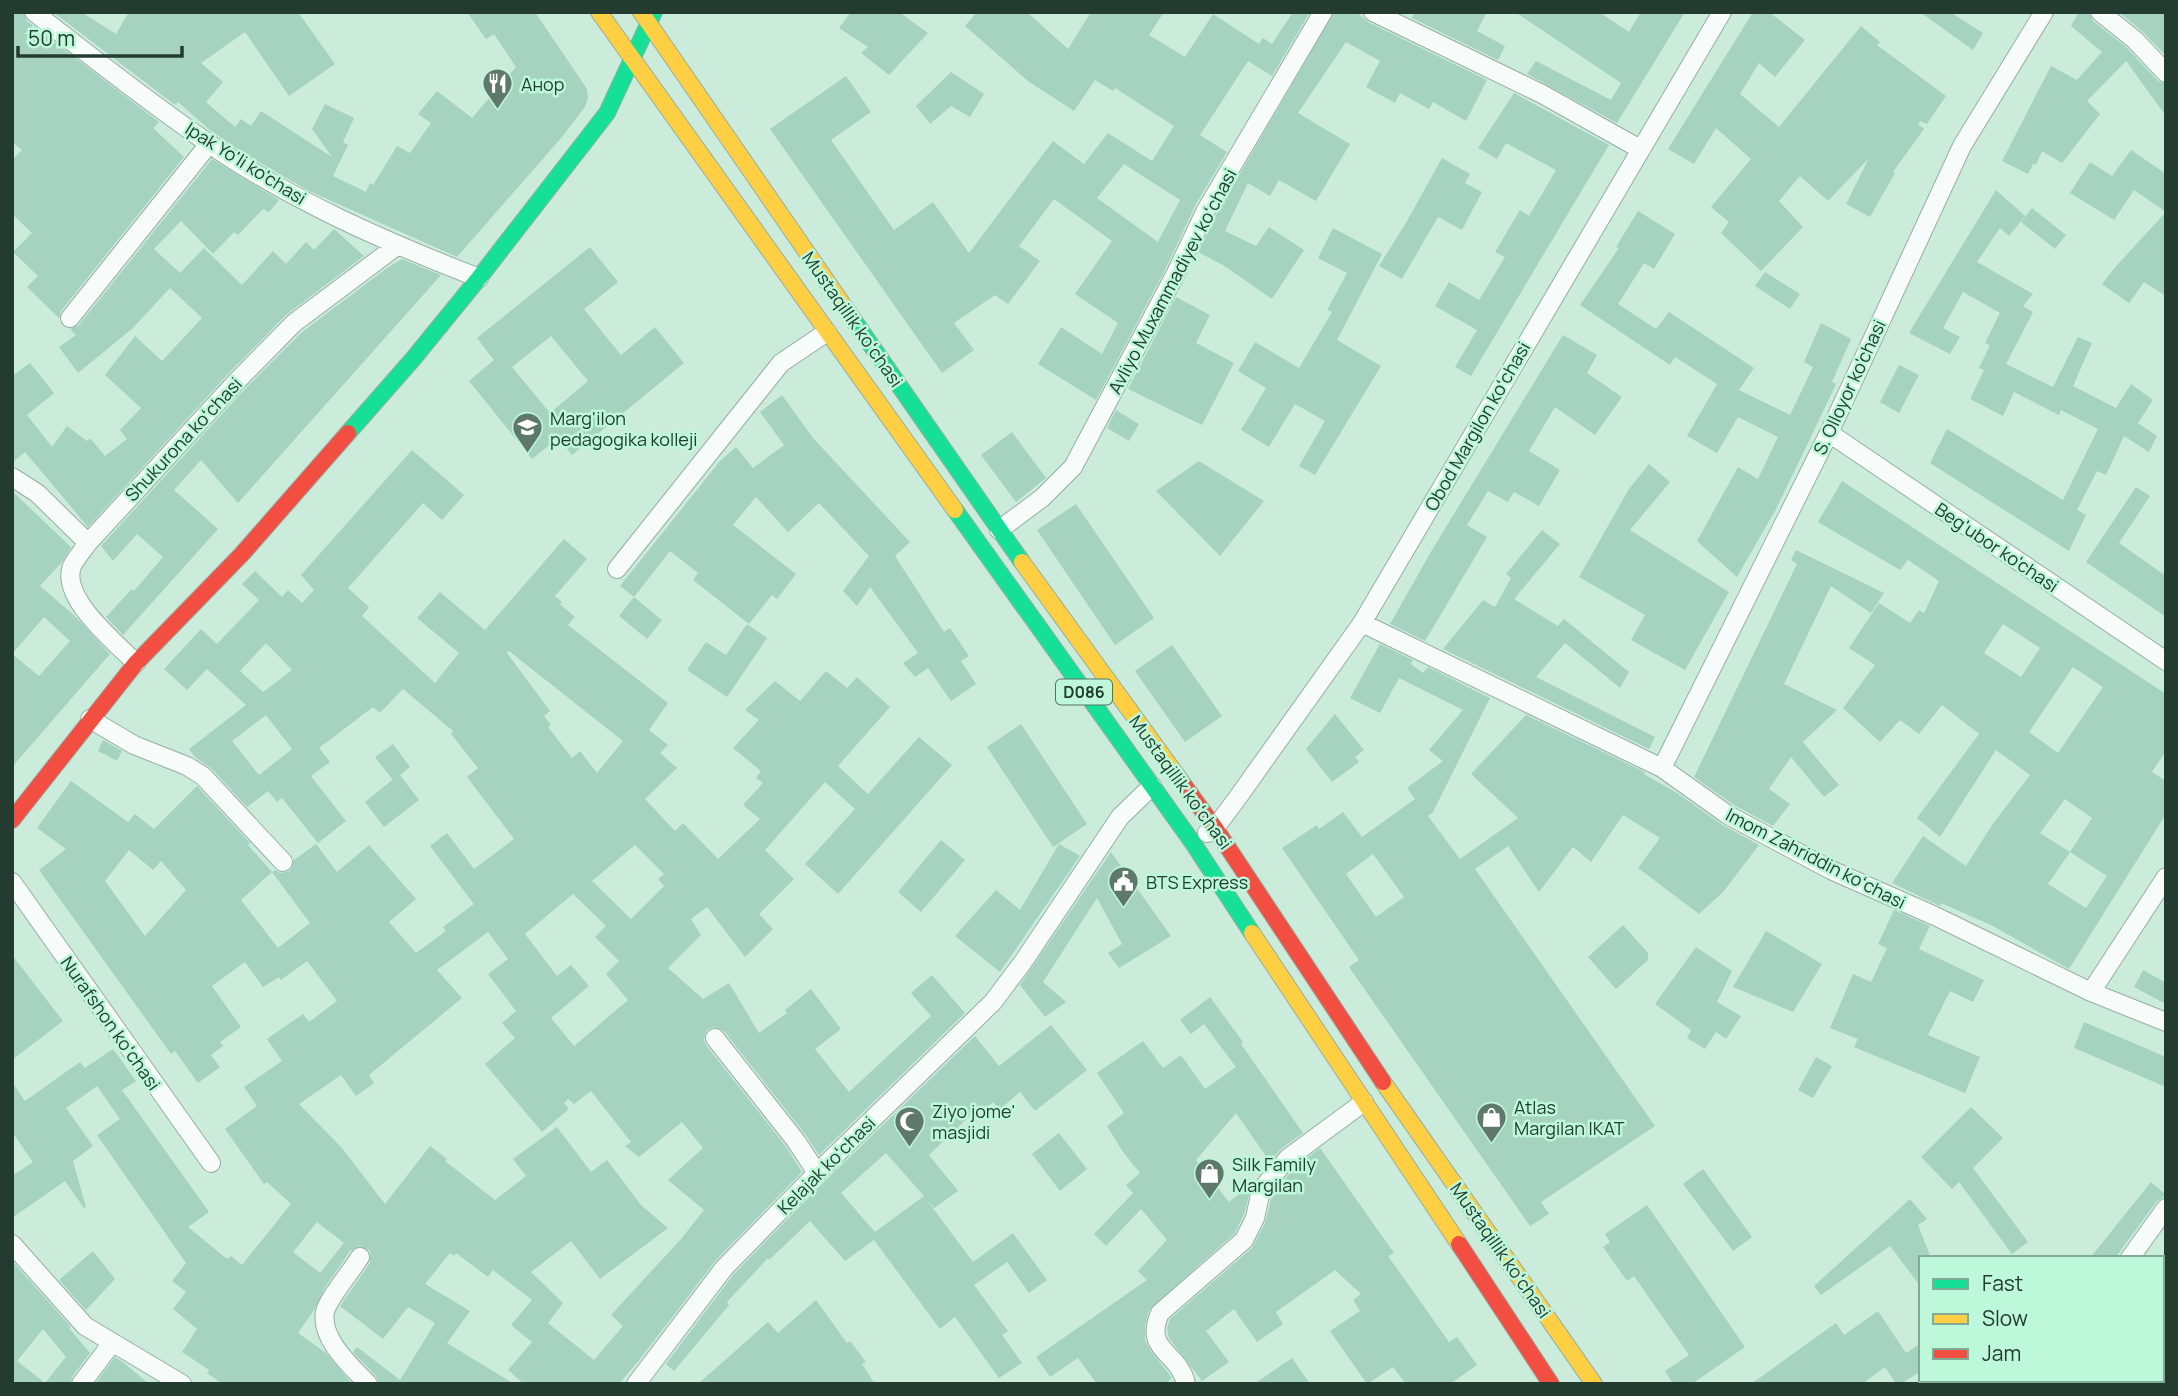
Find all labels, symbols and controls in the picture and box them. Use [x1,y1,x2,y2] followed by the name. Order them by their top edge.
[18,14,182,58] scale bar
[28,24,75,52] text: 50 m
[481,67,515,111] restaurant icon: Анор
[521,72,564,96] place label: Анор
[181,116,311,210] street label: Ipak Yo'li ko'chasi
[1102,164,1242,398] street label: Avliyo Muxammadiyev koʻchasi
[797,247,909,391] street label: Mustaqillik koʻchasi
[1807,316,1891,458] street label: S. Olloyor ko'chasi
[1419,337,1535,515] street label: Obod Margilon koʻchasi
[119,372,247,506] street label: Shukurona koʻchasi
[550,406,698,451] place label: Marg'ilon pedagogika kolleji
[510,411,544,455] school or university icon: Marg'ilon pedagogika kolleji
[1931,497,2063,597] street label: Beg'ubor ko'chasi
[1056,680,1112,705] road number: D086
[1124,710,1238,854] street label: Mustaqillik koʻchasi
[1722,802,1910,914] street label: Imom Zahriddin koʻchasi
[1106,865,1140,909] public building icon: BTS Express
[1146,870,1248,894] place label: BTS Express
[56,951,166,1095] street label: Nurafshon koʻchasi
[1514,1095,1625,1140] place label: Atlas Margilan IKAT
[932,1099,1015,1144] place label: Ziyo jome' masjidi
[1474,1100,1508,1144] shop icon: Atlas Margilan IKAT
[892,1104,926,1148] mosque icon: Ziyo jome' masjidi
[772,1111,880,1219] street label: Kelajak koʻchasi
[1232,1152,1316,1197] place label: Silk Family Margilan
[1192,1157,1226,1201] shop icon: Silk Family Margilan
[1445,1178,1557,1322] street label: Mustaqillik koʻchasi
[1919,1256,2164,1382] legend
[1982,1269,2023,1297] text: Fast
[1982,1304,2028,1332] text: Slow
[1982,1339,2021,1367] text: Jam

